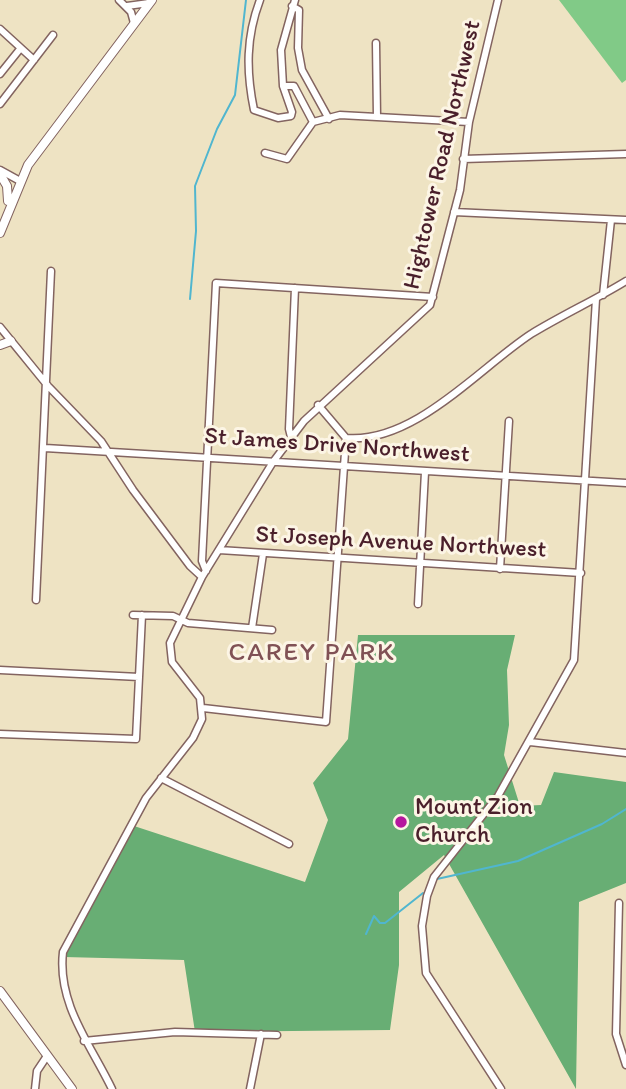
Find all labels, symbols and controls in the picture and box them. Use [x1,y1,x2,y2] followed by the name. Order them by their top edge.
[398,18,488,292] street label: Hightower Road Northwest
[203,422,471,470] street label: St James Drive Northwest
[255,521,547,565] street label: St Joseph Avenue Northwest
[229,637,395,669] district label: CAREY PARK
[415,794,533,850] place label: Mount Zion Church
[393,814,409,830] marker: Mount Zion Church

